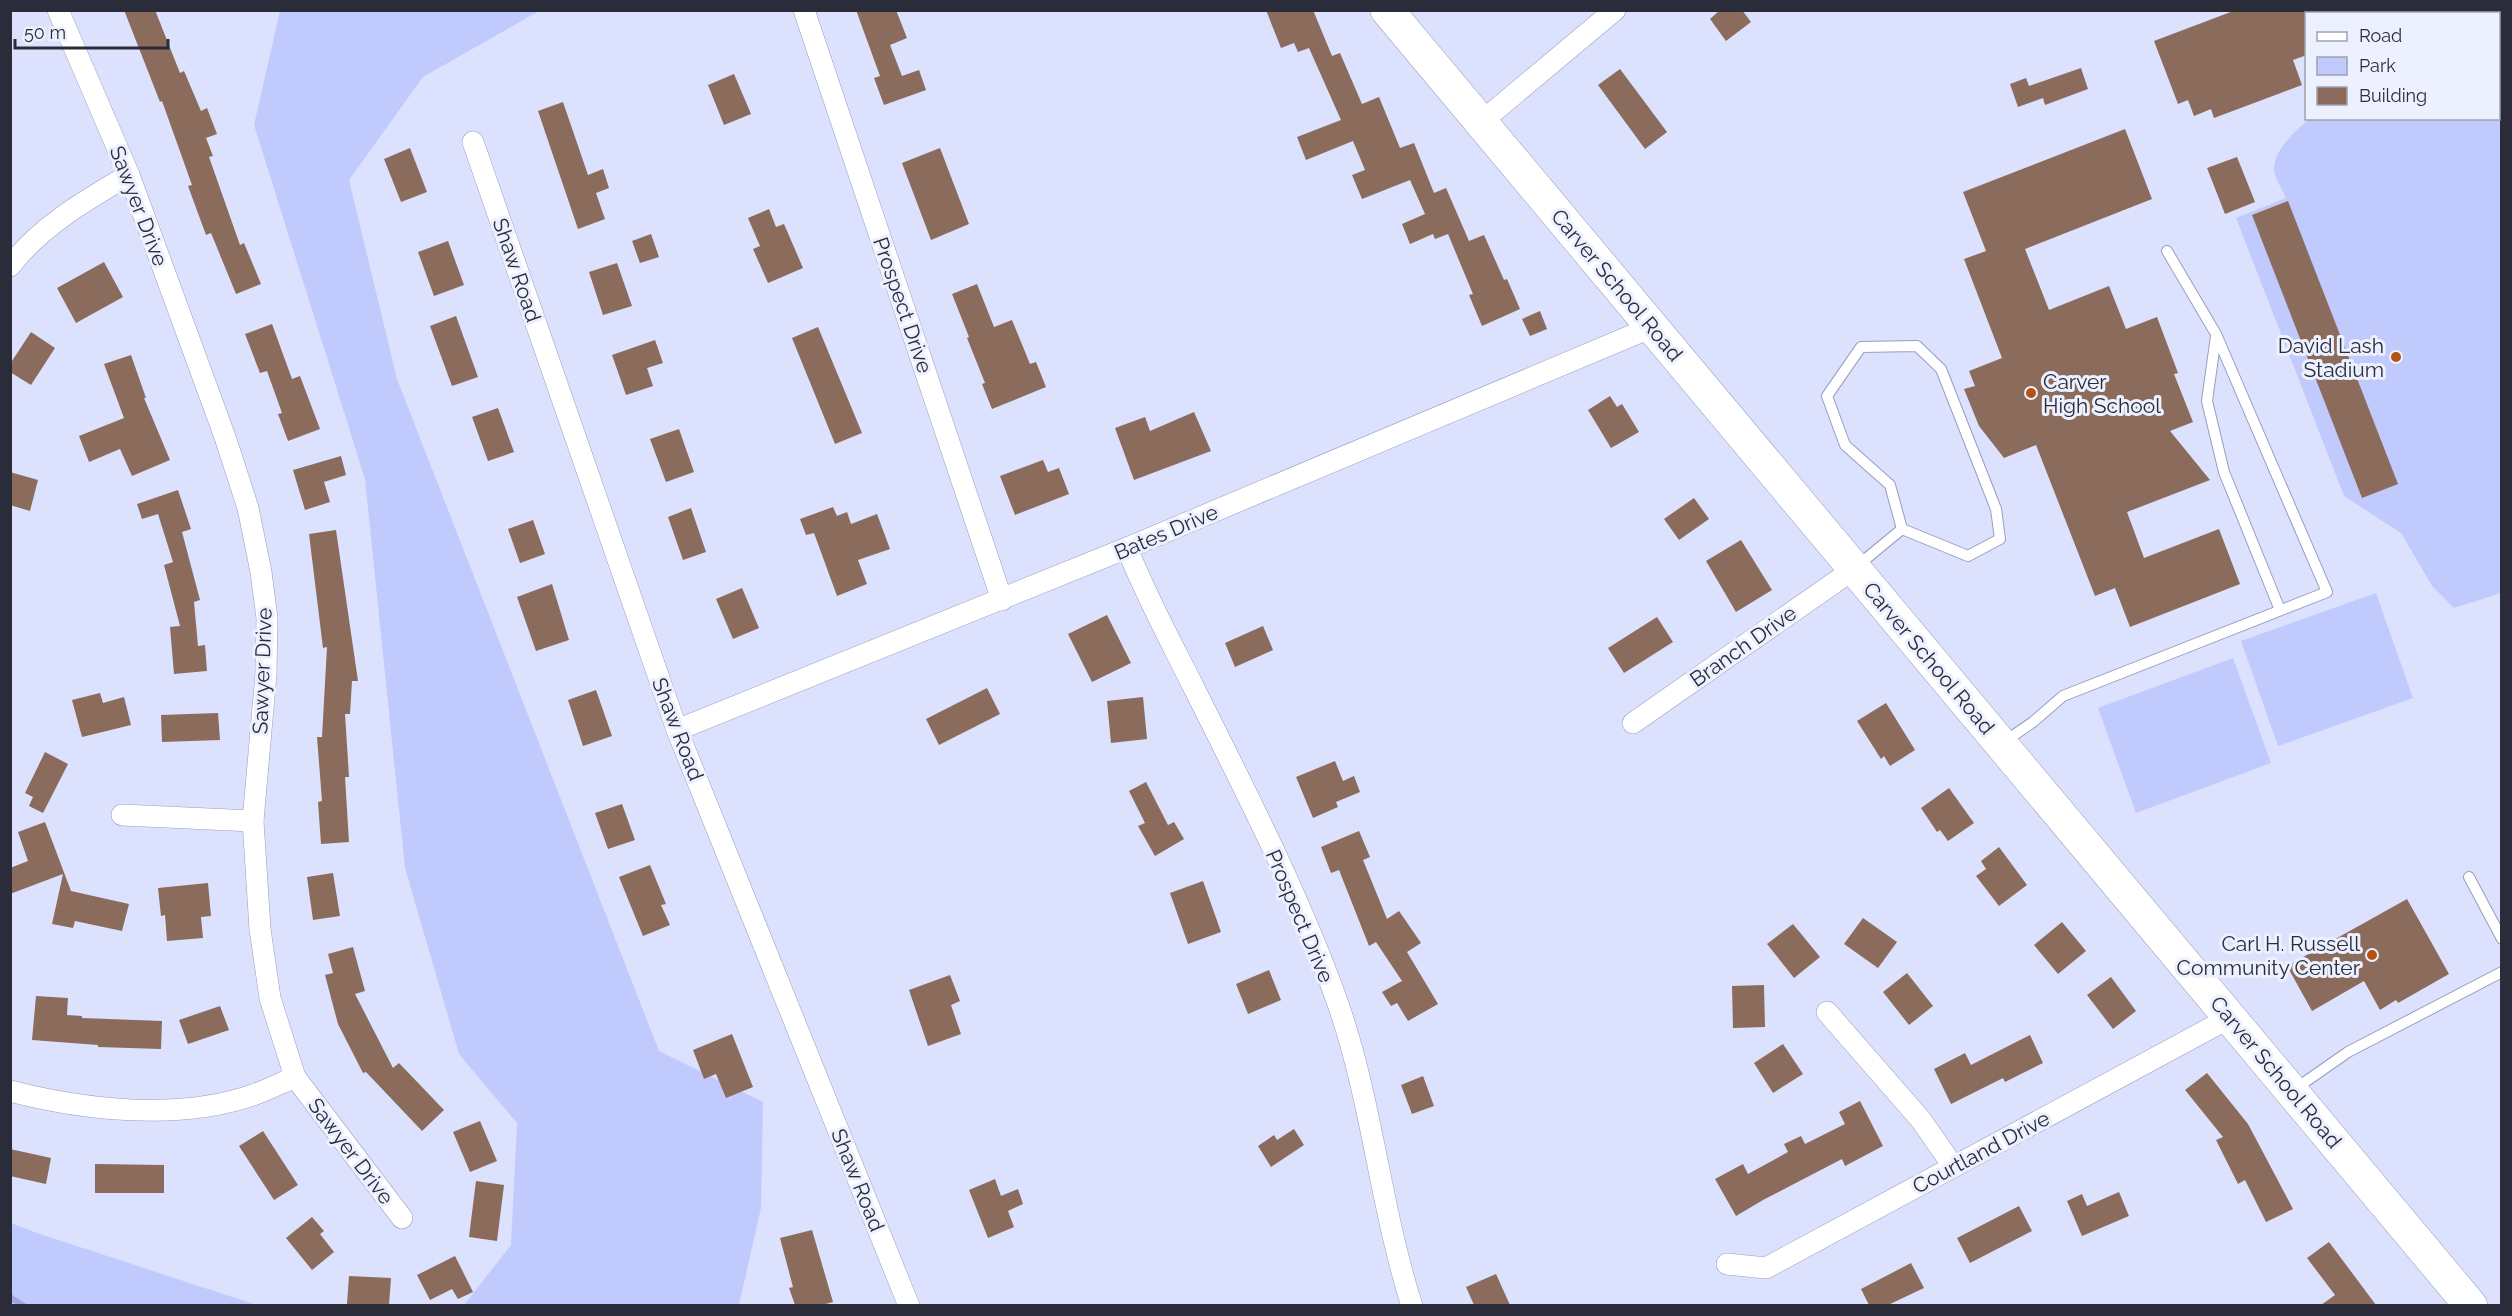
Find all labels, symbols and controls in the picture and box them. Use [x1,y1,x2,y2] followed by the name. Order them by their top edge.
[15,12,168,50] scale bar
[2305,12,2500,120] legend
[24,22,66,43] text: 50 m
[2359,25,2402,46] text: Road
[2359,55,2396,76] text: Park
[2359,85,2427,106] text: Building
[105,142,173,270] street label: Sawyer Drive
[1546,204,1688,366] street label: Carver School Road
[488,215,546,325] street label: Shaw Road
[868,234,938,376] street label: Prospect Drive
[2278,333,2384,382] place label: David Lash Stadium
[2389,350,2403,364] marker: David Lash Stadium
[2043,369,2161,418] place label: Carver High School
[2024,386,2038,400] marker: Carver High School
[1110,499,1222,565] street label: Bates Drive
[1858,577,2000,739] street label: Carver School Road
[1685,600,1801,692] street label: Branch Drive
[247,607,277,735] street label: Sawyer Drive
[647,674,709,784] street label: Shaw Road
[1261,846,1339,986] street label: Prospect Drive
[2177,931,2361,980] place label: Carl H. Russell Community Center
[2365,948,2379,962] marker: Carl H. Russell Community Center
[2205,991,2347,1153] street label: Carver School Road
[303,1093,399,1209] street label: Sawyer Drive
[1908,1105,2054,1199] street label: Courtland Drive
[826,1125,890,1235] street label: Shaw Road

